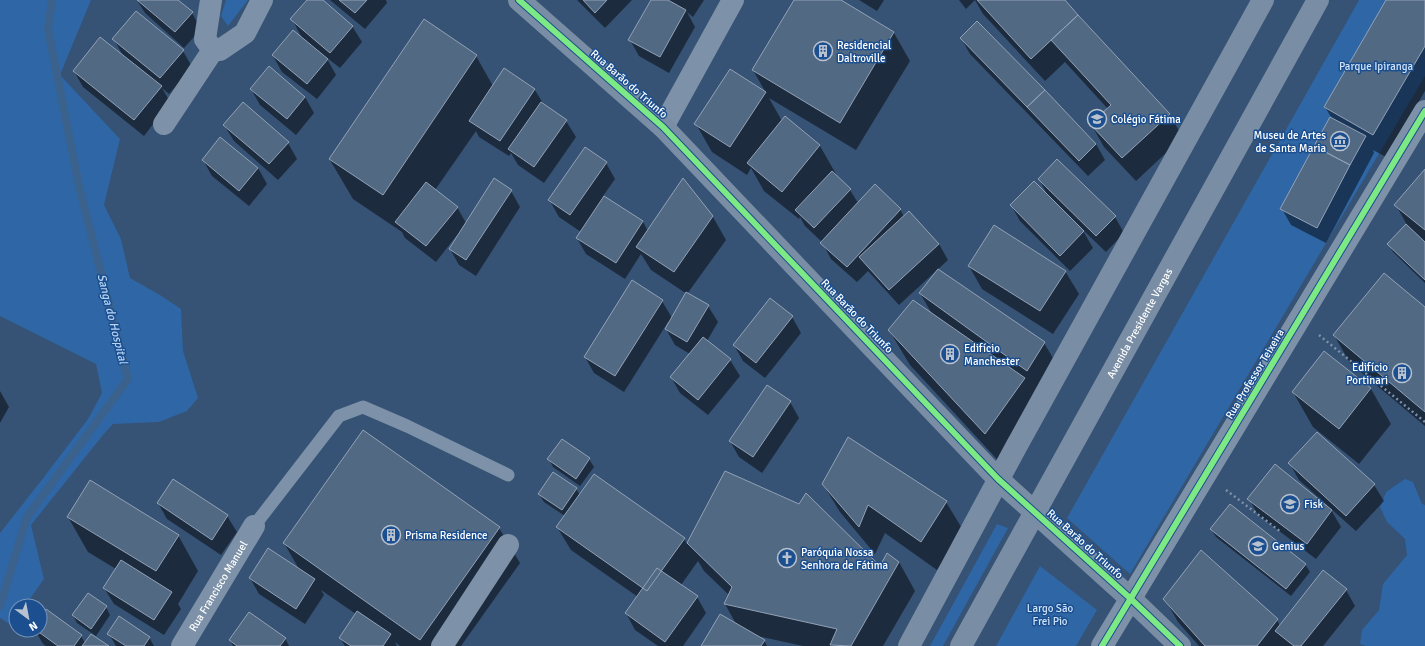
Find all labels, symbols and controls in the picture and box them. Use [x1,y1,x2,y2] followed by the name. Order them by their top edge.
[837,39,891,65] place label: Residencial Daltroville
[812,40,834,62] building icon: Residencial Daltroville
[588,47,670,121] street label: Rua Barão do Triunfo
[1339,60,1414,73] park label: Parque Ipiranga
[1086,108,1108,130] school or university icon: Colégio Fátima
[1111,113,1181,126] place label: Colégio Fátima
[1254,129,1326,155] place label: Museu de Artes de Santa Maria
[1329,130,1351,152] museum icon: Museu de Artes de Santa Maria
[1104,266,1175,380] street label: Avenida Presidente Vargas
[94,272,131,367] water label: Sanga do Hospital
[818,276,896,356] street label: Rua Barão do Triunfo
[1223,326,1287,421] street label: Rua Professor Teixeira
[964,342,1019,368] place label: Edifício Manchester
[939,343,961,365] building icon: Edifício Manchester
[1346,361,1388,387] place label: Edifício Portinari
[1391,362,1413,384] building icon: Edifício Portinari
[1279,493,1301,515] school or university icon: Fisk
[1304,498,1324,511] place label: Fisk
[1044,506,1126,582] street label: Rua Barão do Triunfo
[380,524,402,546] building icon: Prisma Residence
[405,529,488,542] place label: Prisma Residence
[1247,535,1269,557] school or university icon: Genius
[186,538,250,634] street label: Rua Francisco Manuel
[1272,540,1305,553] place label: Genius
[801,546,889,572] place label: Paróquia Nossa Senhora de Fátima
[776,547,798,569] church icon: Paróquia Nossa Senhora de Fátima
[8,598,48,638] north arrow
[1027,602,1074,628] park label: Largo São Frei Pio
[26,619,40,634] text: N

